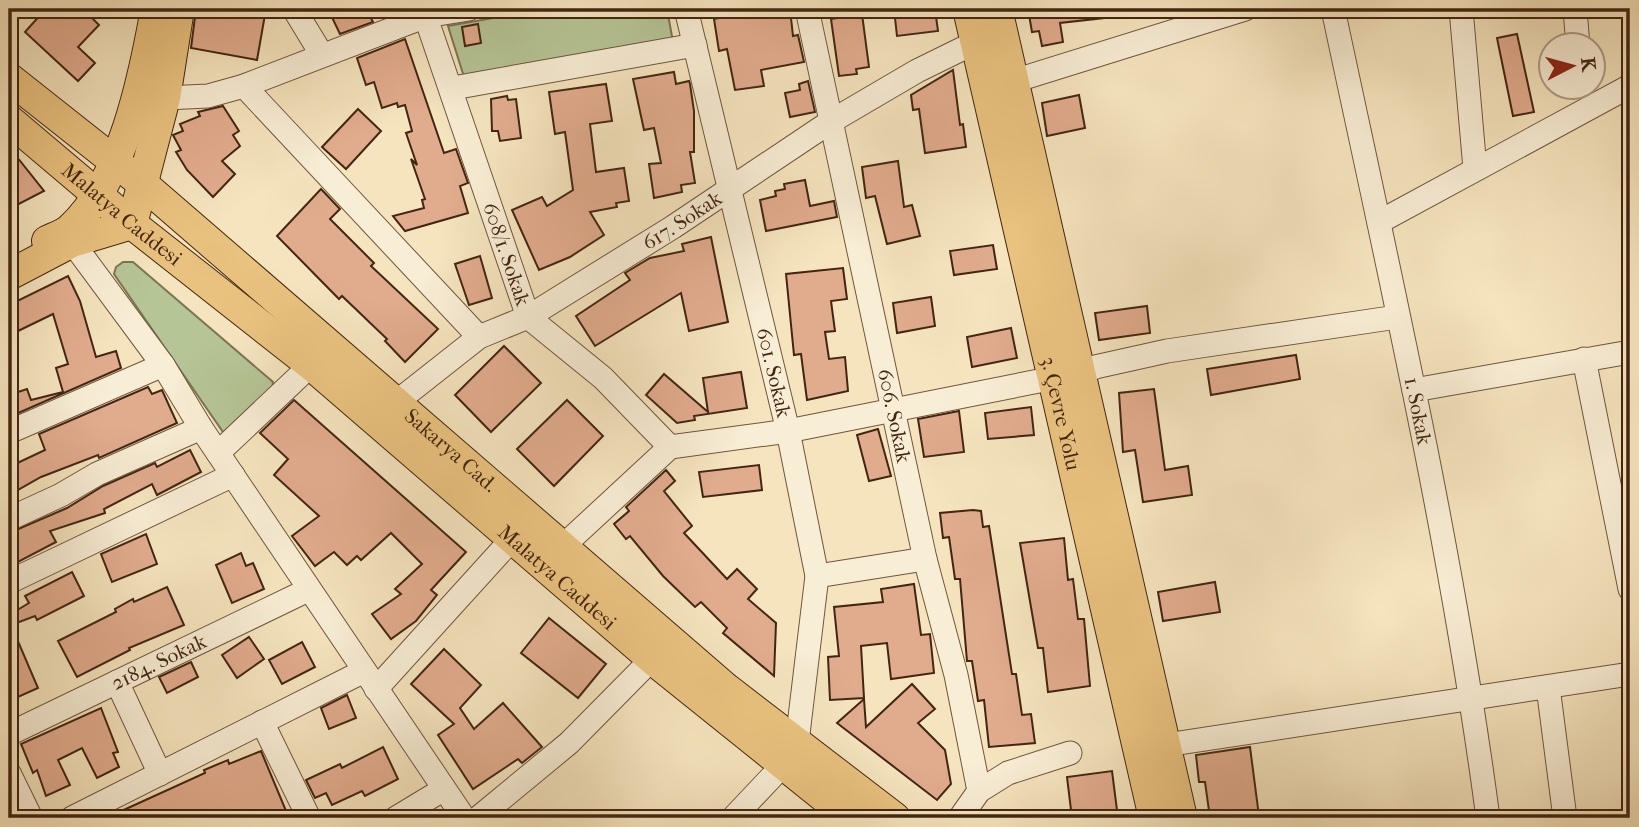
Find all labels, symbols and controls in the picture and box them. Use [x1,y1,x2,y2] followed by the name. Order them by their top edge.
[1538,32,1608,102] north arrow
[1576,56,1600,74] text: K
[57,158,187,271] street label: Malatya Caddesi
[638,186,726,255] street label: 617. Sokak
[478,199,535,309] street label: 608/1. Sokak
[751,325,796,420] street label: 601. Sokak
[1036,354,1086,473] street label: 3. Çevre Yolu
[873,366,916,465] street label: 606. Sokak
[1400,375,1437,447] street label: 1. Sokak
[400,404,502,497] street label: Sakarya Cad.
[493,520,621,635] street label: Malatya Caddesi
[107,629,210,695] street label: 2184. Sokak

